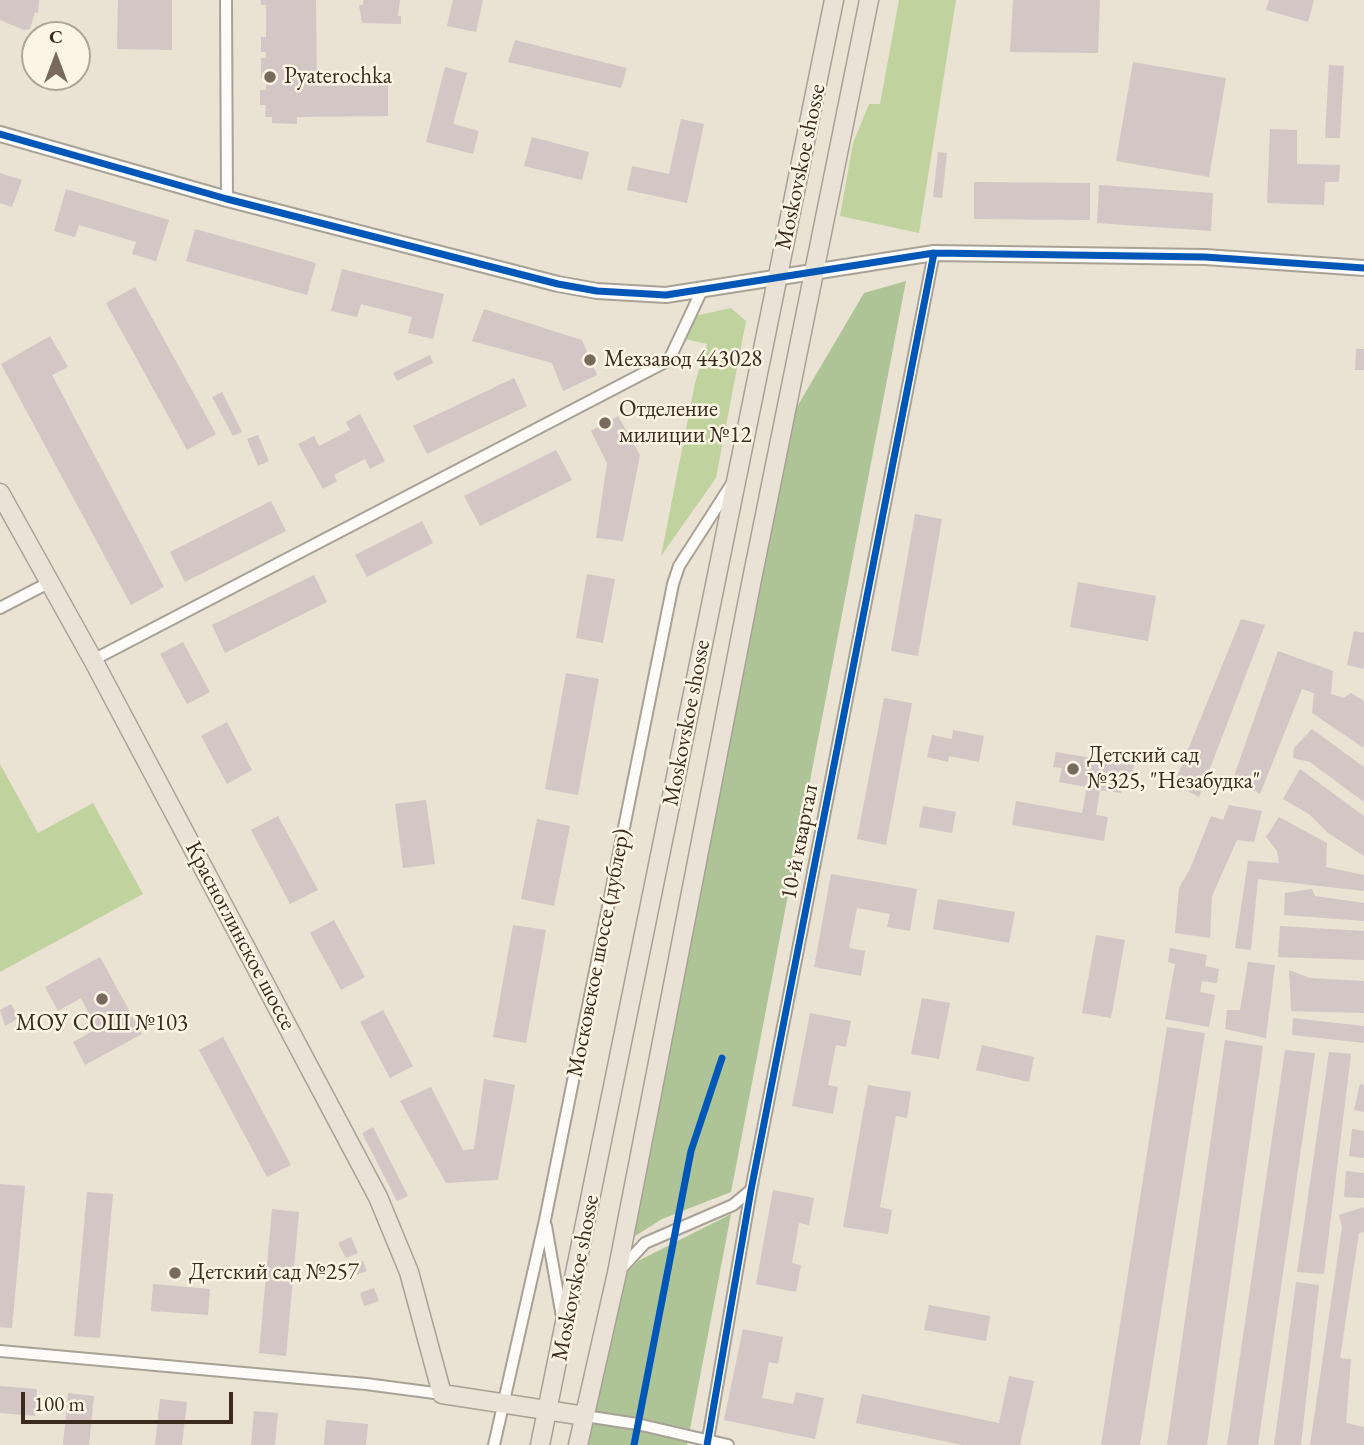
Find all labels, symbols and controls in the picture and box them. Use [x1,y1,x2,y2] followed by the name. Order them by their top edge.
[21,21,91,91] north arrow
[49,24,63,49] text: С
[284,63,392,91] place label: Pyaterochka
[262,69,278,85] marker: Pyaterochka
[770,82,832,252] street label: Moskovskoe shosse
[604,346,762,374] place label: Мехзавод 443028
[582,352,598,368] marker: Мехзавод 443028
[619,396,751,450] place label: Отделение милиции №12
[597,415,613,431] marker: Отделение милиции №12
[657,638,717,808] street label: Moskovskoe shosse
[1087,742,1260,796] place label: Детский сад №325, "Незабудка"
[1065,761,1081,777] marker: Детский сад №325, "Незабудка"
[775,782,825,902] street label: 10-й квартал
[561,826,637,1080] street label: Московское шоссе (дублер)
[179,837,301,1035] street label: Красноглинское шоссе
[94,991,110,1007] marker: МОУ СОШ №103
[16,1010,188,1038] place label: МОУ СОШ №103
[546,1193,606,1363] street label: Moskovskoe shosse
[189,1259,359,1287] place label: Детский сад №257
[167,1265,183,1281] marker: Детский сад №257
[24,1378,236,1422] scale bar
[34,1390,85,1417] text: 100 m

